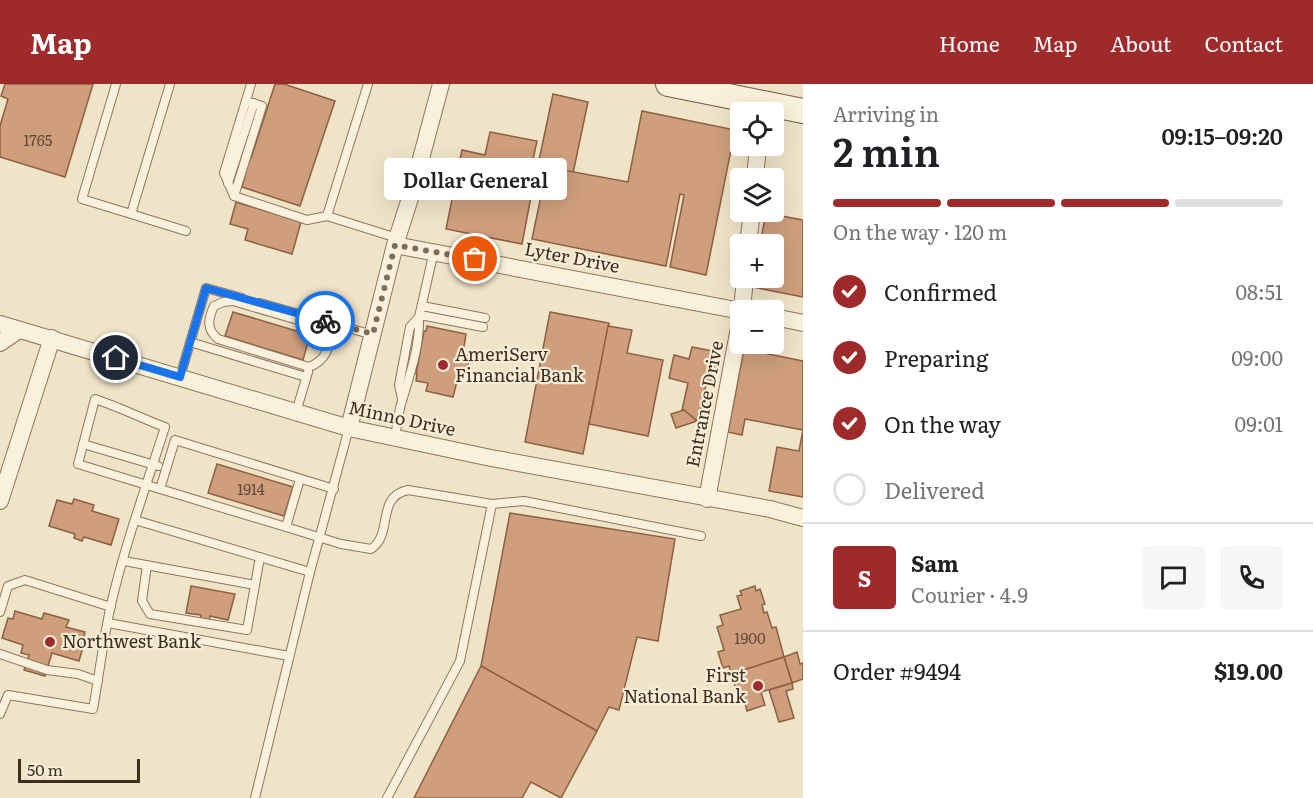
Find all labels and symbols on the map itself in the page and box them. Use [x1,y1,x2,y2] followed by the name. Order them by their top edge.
[24,128,53,151] house number: 1765
[384,157,566,199] callout: Dollar General
[449,233,500,284] pin
[522,234,622,279] street label: Lyter Drive
[295,291,355,351] courier
[90,332,141,383] pin
[678,338,729,469] street label: Entrance Drive
[455,340,585,388] place label: AmeriServ Financial Bank
[436,358,450,372] marker: AmeriServ Financial Bank
[346,393,458,442] street label: Minno Drive
[237,477,265,500] house number: 1914
[734,626,766,649] house number: 1900
[62,627,202,654] place label: Northwest Bank
[43,635,57,649] marker: Northwest Bank
[624,661,747,709] place label: First National Bank
[751,679,765,693] marker: First National Bank
[18,756,140,784] scale bar

